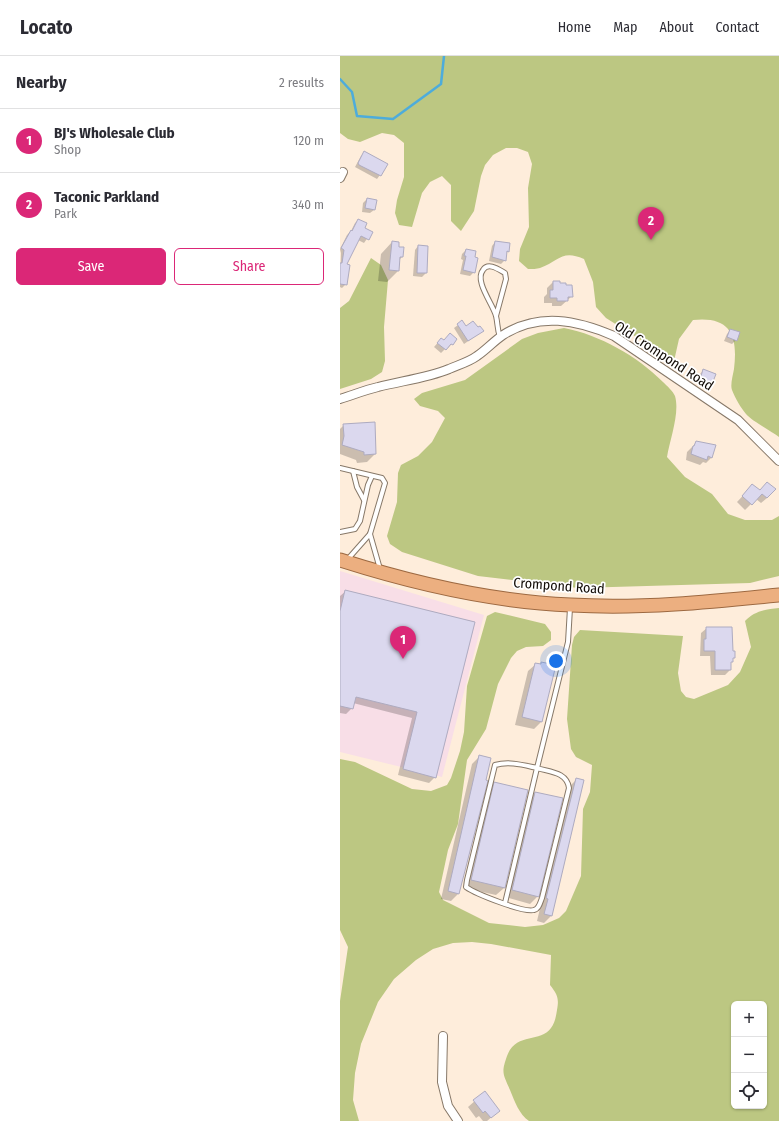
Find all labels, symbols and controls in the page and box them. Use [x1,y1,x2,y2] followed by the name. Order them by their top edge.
[20,16,73,39] text: Locato
[558,19,591,36] text: Home
[613,19,637,36] text: Map
[659,19,694,36] text: About
[716,19,759,36] text: Contact
[16,72,67,93] text: Nearby
[279,75,324,90] text: 2 results
[54,124,175,142] text: BJ's Wholesale Club
[26,133,32,148] text: 1
[293,133,324,148] text: 120 m
[54,142,81,157] text: Shop
[54,188,159,206] text: Taconic Parkland
[26,197,32,212] text: 2
[292,197,324,212] text: 340 m
[54,206,77,221] text: Park
[638,207,664,240] pin: 2
[16,248,166,285] button: Save
[174,248,324,285] button: Share
[611,318,717,394] street label: Old Crompond Road
[513,574,605,598] street label: Crompond Road
[390,626,416,659] pin: 1
[546,651,566,671] your location
[731,1001,767,1109] map controls
[731,1001,767,1037] button: +
[731,1037,767,1073] button: −
[731,1073,767,1109] button: locate

